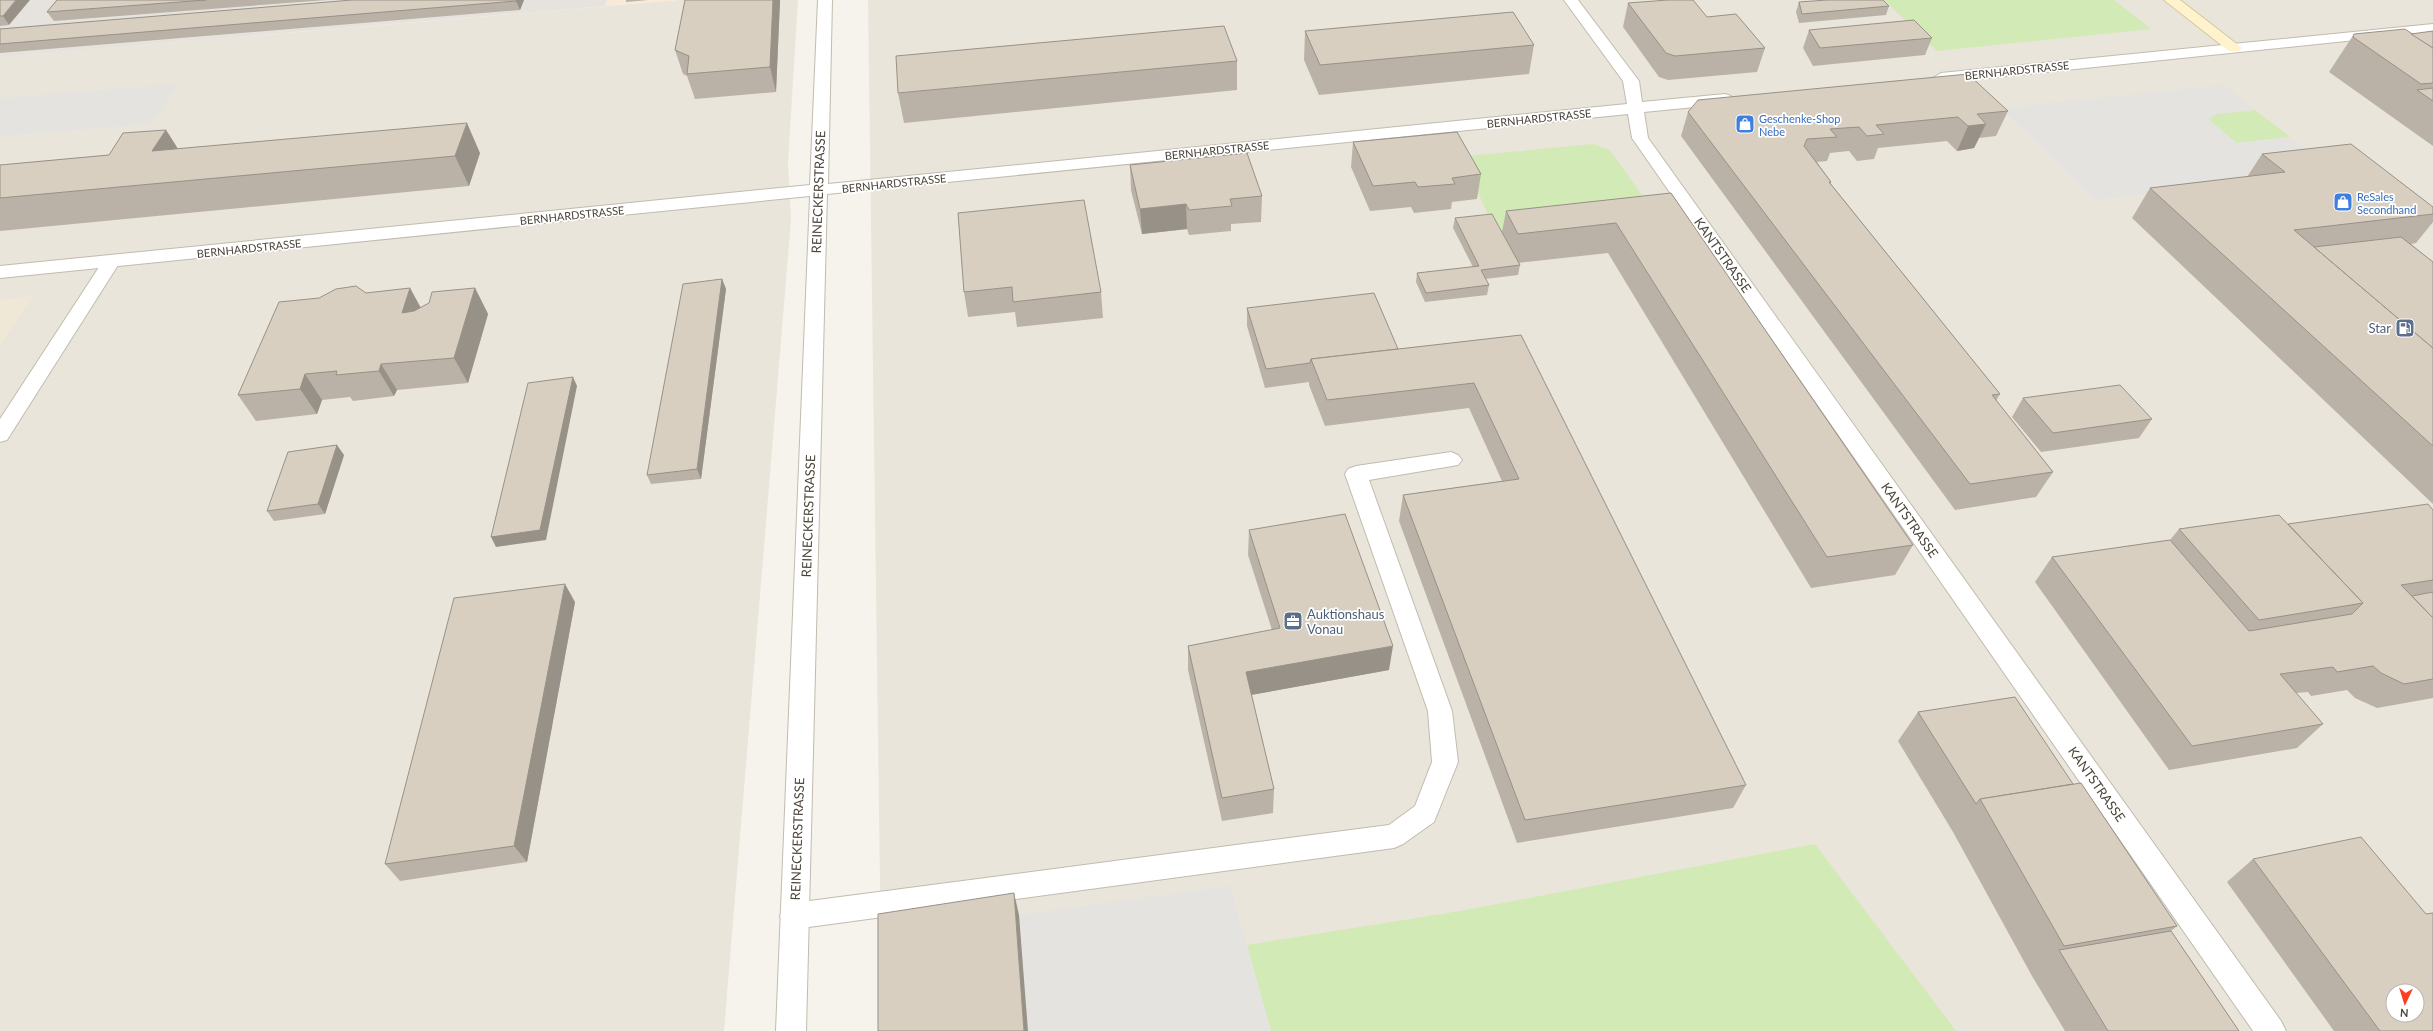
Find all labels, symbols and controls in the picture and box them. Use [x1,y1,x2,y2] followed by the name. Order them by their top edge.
[1964,58,2070,82] street label: BERNHARDSTRASSE
[1486,106,1592,130] street label: BERNHARDSTRASSE
[1759,112,1840,138] place label: Geschenke-Shop Nebe
[1734,113,1756,135] shop icon: Geschenke-Shop Nebe
[808,130,828,254] street label: REINECKERSTRASSE
[1164,138,1270,162] street label: BERNHARDSTRASSE
[841,171,947,195] street label: BERNHARDSTRASSE
[2357,190,2416,216] place label: ReSales Secondhand
[2332,191,2354,213] shop icon: ReSales Secondhand
[519,203,625,227] street label: BERNHARDSTRASSE
[1691,214,1755,296] street label: KANTSTRASSE
[196,236,302,260] street label: BERNHARDSTRASSE
[2394,317,2416,339] fuel station icon: Star
[2368,320,2391,336] place label: Star
[798,454,818,578] street label: REINECKERSTRASSE
[1878,479,1942,561] street label: KANTSTRASSE
[1307,606,1385,637] place label: Auktionshaus Vonau
[1282,610,1304,632] office icon: Auktionshaus Vonau
[2065,743,2129,825] street label: KANTSTRASSE
[787,777,807,901] street label: REINECKERSTRASSE
[2385,983,2425,1023] north arrow
[2400,1007,2409,1020] text: N

